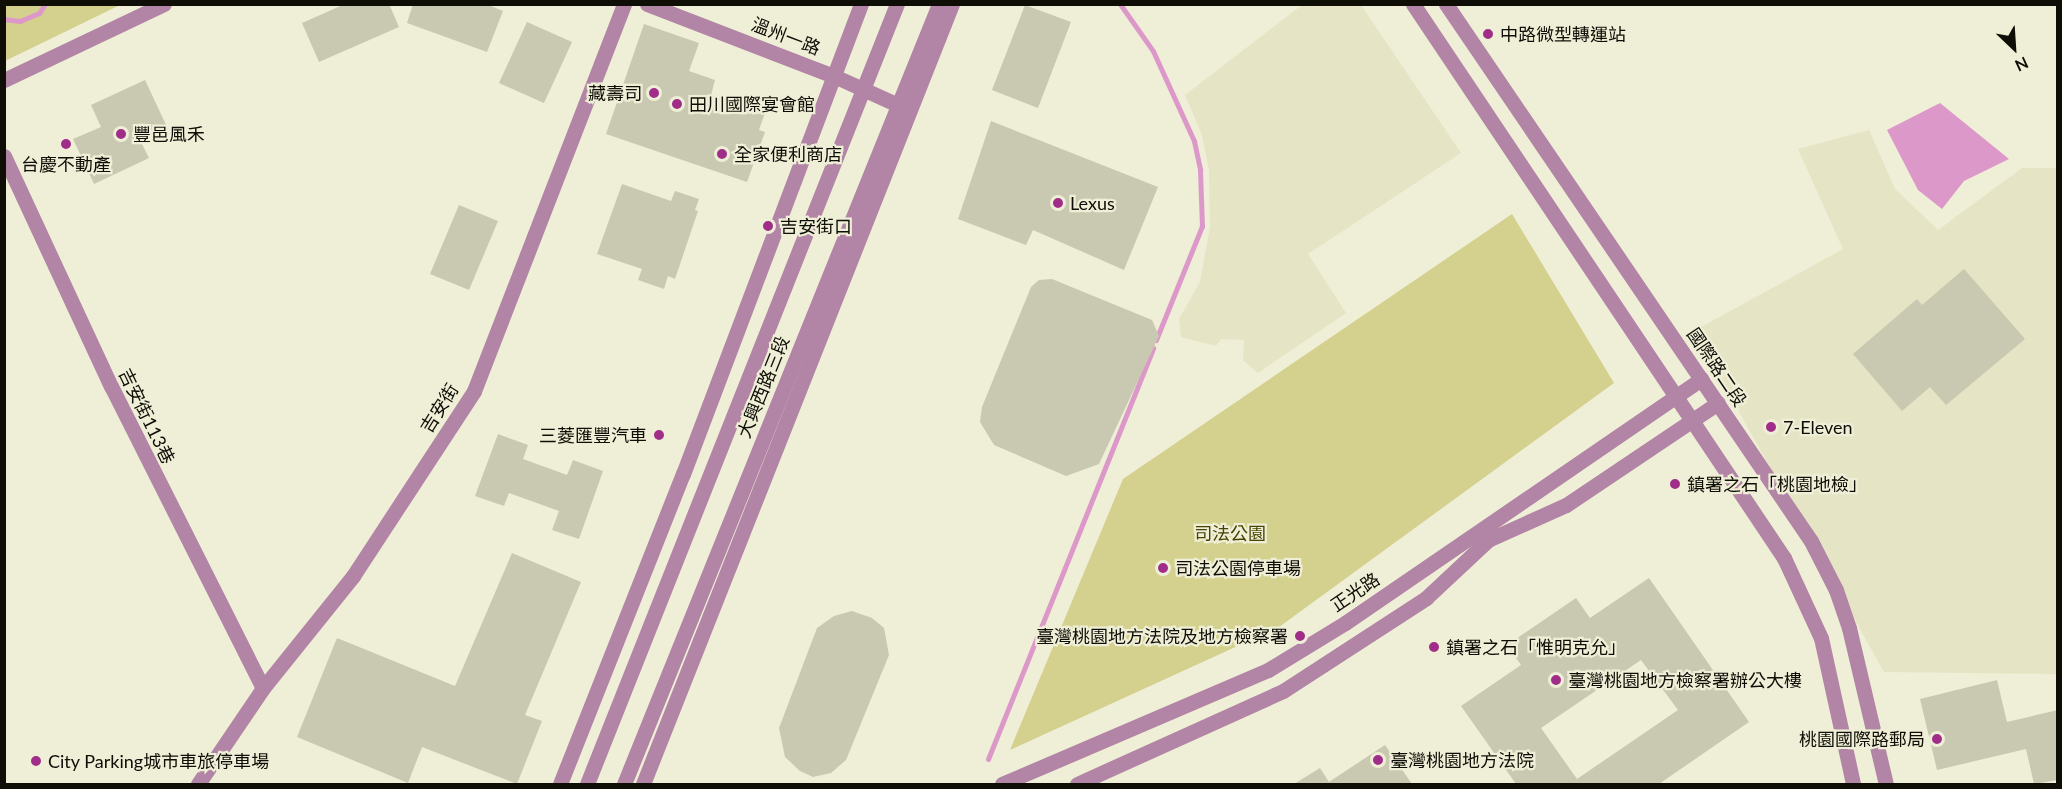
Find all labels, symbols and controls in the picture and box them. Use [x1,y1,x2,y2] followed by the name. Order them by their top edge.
[749,13,823,59] street label: 溫州一路
[1984,18,2044,78] north arrow
[1500,23,1626,45] place label: 中路微型轉運站
[1481,27,1495,41] marker: 中路微型轉運站
[2012,54,2031,76] text: N
[588,82,642,104] place label: 藏壽司
[647,86,661,100] marker: 藏壽司
[689,93,815,115] place label: 田川國際宴會館
[670,97,684,111] marker: 田川國際宴會館
[133,123,205,145] place label: 豐邑風禾
[114,127,128,141] marker: 豐邑風禾
[59,137,73,151] marker: 台慶不動產
[734,143,842,165] place label: 全家便利商店
[715,147,729,161] marker: 全家便利商店
[21,153,111,175] place label: 台慶不動產
[1070,192,1115,214] place label: Lexus
[1051,196,1065,210] marker: Lexus
[780,215,852,237] place label: 吉安街口
[761,219,775,233] marker: 吉安街口
[1683,324,1751,410] street label: 國際路二段
[733,333,793,441] street label: 大興西路三段
[115,365,179,467] street label: 吉安街113巷
[416,379,462,437] street label: 吉安街
[1783,416,1853,438] place label: 7-Eleven
[1764,420,1778,434] marker: 7-Eleven
[539,424,647,446] place label: 三菱匯豐汽車
[652,428,666,442] marker: 三菱匯豐汽車
[1687,473,1867,495] place label: 鎮署之石「桃園地檢」
[1668,477,1682,491] marker: 鎮署之石「桃園地檢」
[1194,522,1266,544] park label: 司法公園
[1175,557,1301,579] place label: 司法公園停車場
[1156,561,1170,575] marker: 司法公園停車場
[1327,568,1383,616] street label: 正光路
[1036,625,1288,647] place label: 臺灣桃園地方法院及地方檢察署
[1293,629,1307,643] marker: 臺灣桃園地方法院及地方檢察署
[1446,636,1626,658] place label: 鎮署之石「惟明克允」
[1427,640,1441,654] marker: 鎮署之石「惟明克允」
[1568,669,1802,691] place label: 臺灣桃園地方檢察署辦公大樓
[1549,673,1563,687] marker: 臺灣桃園地方檢察署辦公大樓
[1799,728,1925,750] place label: 桃園國際路郵局
[1930,732,1944,746] marker: 桃園國際路郵局
[1390,749,1534,771] place label: 臺灣桃園地方法院
[48,750,270,772] place label: City Parking城市車旅停車場
[1371,753,1385,767] marker: 臺灣桃園地方法院
[29,754,43,768] marker: City Parking城市車旅停車場

